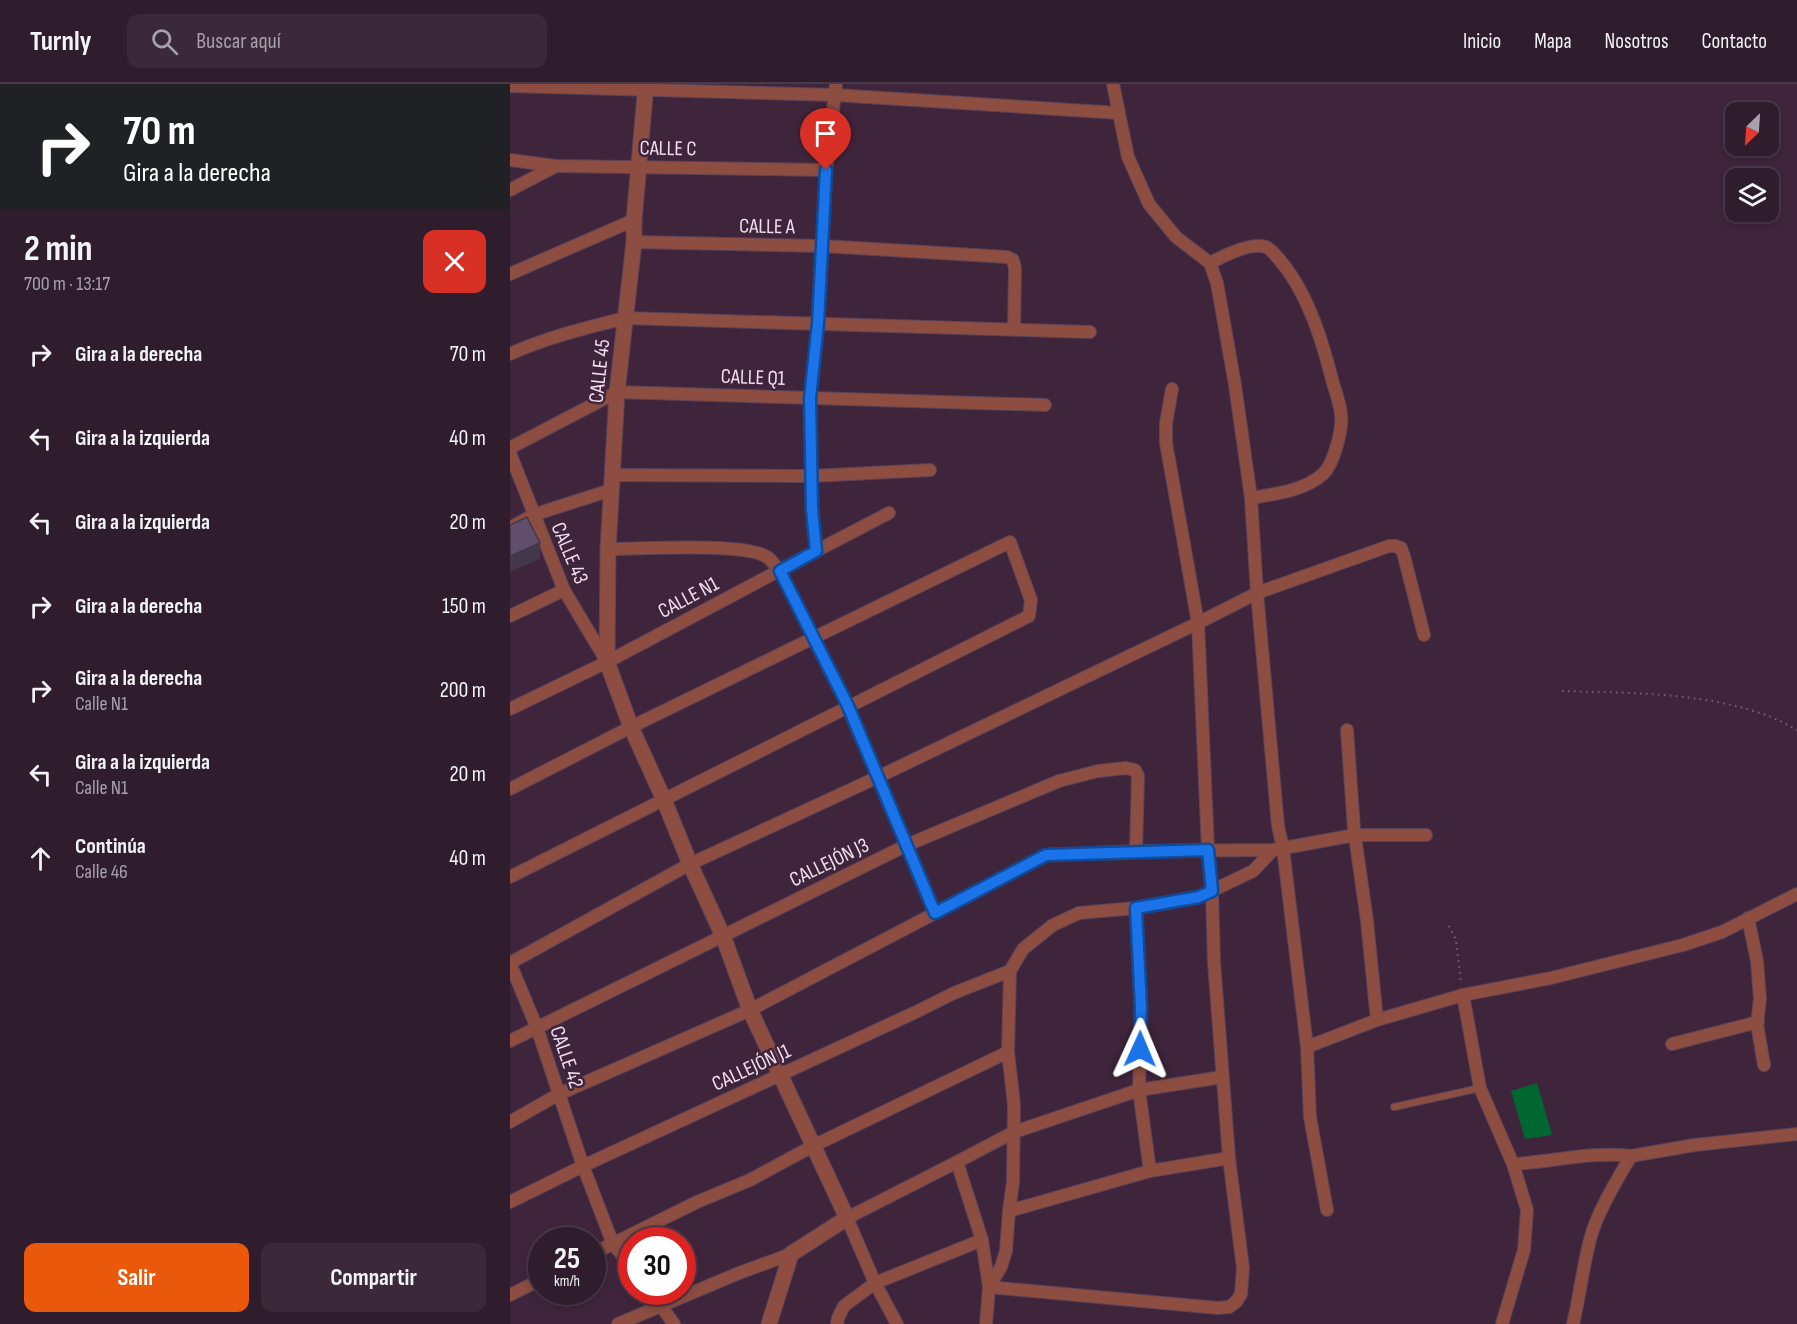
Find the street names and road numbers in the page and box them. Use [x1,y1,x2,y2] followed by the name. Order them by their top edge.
[639,136,697,161] street label: CALLE C
[739,214,796,240] street label: CALLE A
[584,338,615,404] street label: CALLE 45
[720,364,786,391] street label: CALLE Q1
[545,519,594,588] street label: CALLE 43
[654,571,723,624] street label: CALLE N1
[785,833,873,892] street label: CALLEJÓN J3
[544,1023,589,1092] street label: CALLE 42
[708,1038,795,1096] street label: CALLEJÓN J1

